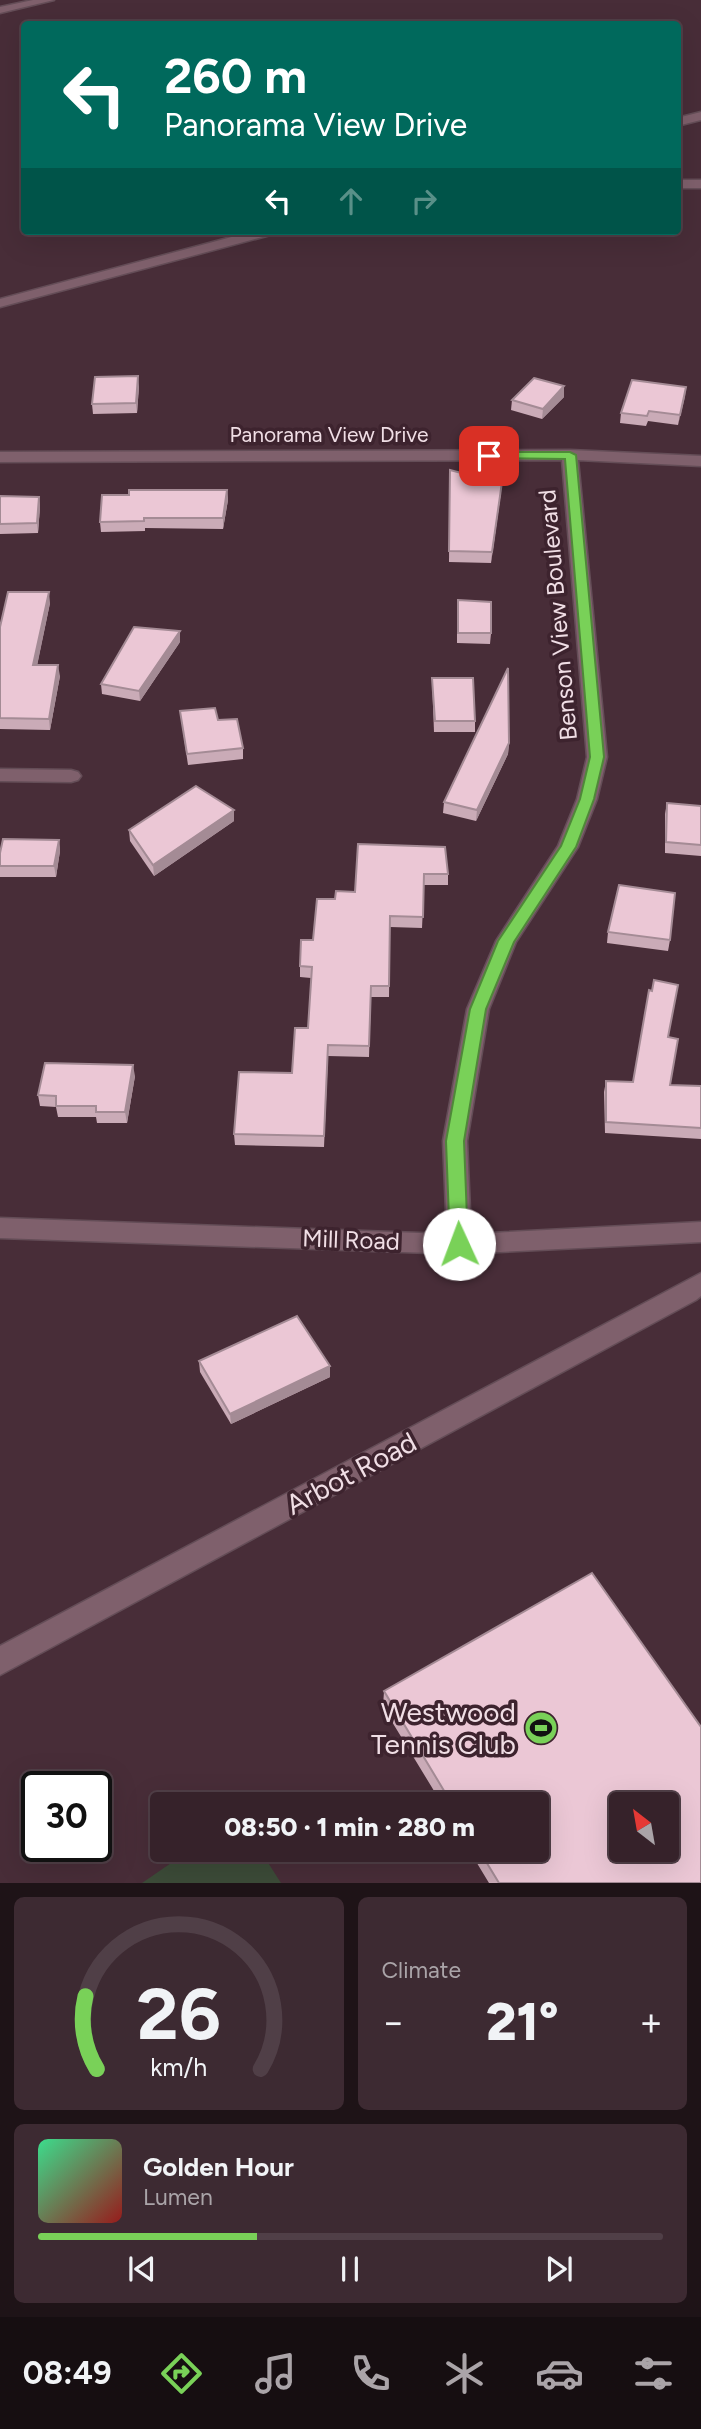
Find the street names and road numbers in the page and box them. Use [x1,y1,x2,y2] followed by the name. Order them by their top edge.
[230,422,428,447] street label: Panorama View Drive
[532,488,583,742] street label: Benson View Boulevard
[302,1223,400,1256] street label: Mill Road
[280,1424,422,1522] street label: Arbot Road

